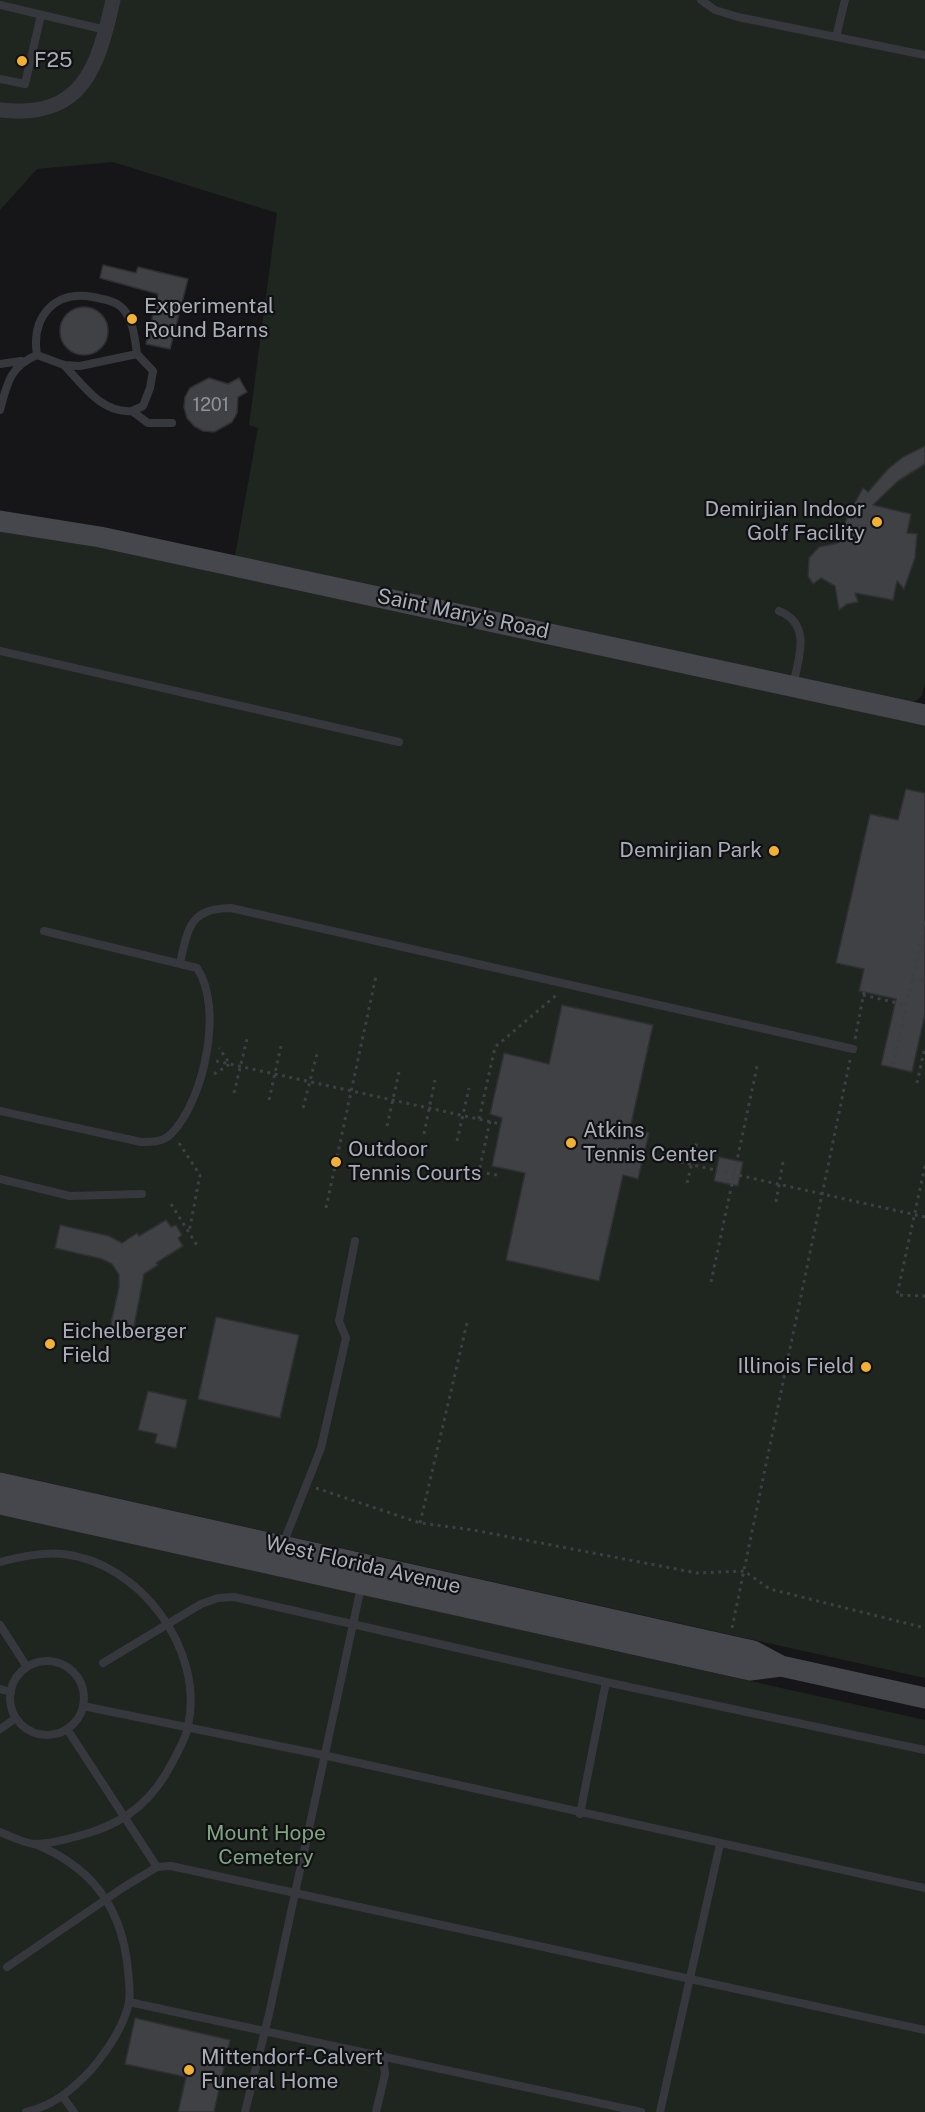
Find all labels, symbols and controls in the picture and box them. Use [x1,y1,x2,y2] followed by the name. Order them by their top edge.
[34,48,72,74] place label: F25
[15,54,29,68] marker: F25
[144,294,274,344] place label: Experimental Round Barns
[125,312,139,326] marker: Experimental Round Barns
[193,394,229,416] house number: 1201
[705,497,865,547] place label: Demirjian Indoor Golf Facility
[870,515,884,529] marker: Demirjian Indoor Golf Facility
[375,583,551,645] street label: Saint Mary's Road
[619,838,762,864] place label: Demirjian Park
[767,844,781,858] marker: Demirjian Park
[583,1118,717,1168] place label: Atkins Tennis Center
[564,1136,578,1150] marker: Atkins Tennis Center
[348,1137,481,1187] place label: Outdoor Tennis Courts
[329,1155,343,1169] marker: Outdoor Tennis Courts
[62,1319,187,1369] place label: Eichelberger Field
[43,1337,57,1351] marker: Eichelberger Field
[738,1354,854,1380] place label: Illinois Field
[859,1360,873,1374] marker: Illinois Field
[263,1530,463,1600] street label: West Florida Avenue
[206,1821,326,1871] park label: Mount Hope Cemetery
[201,2045,383,2095] place label: Mittendorf-Calvert Funeral Home
[182,2063,196,2077] marker: Mittendorf-Calvert Funeral Home

